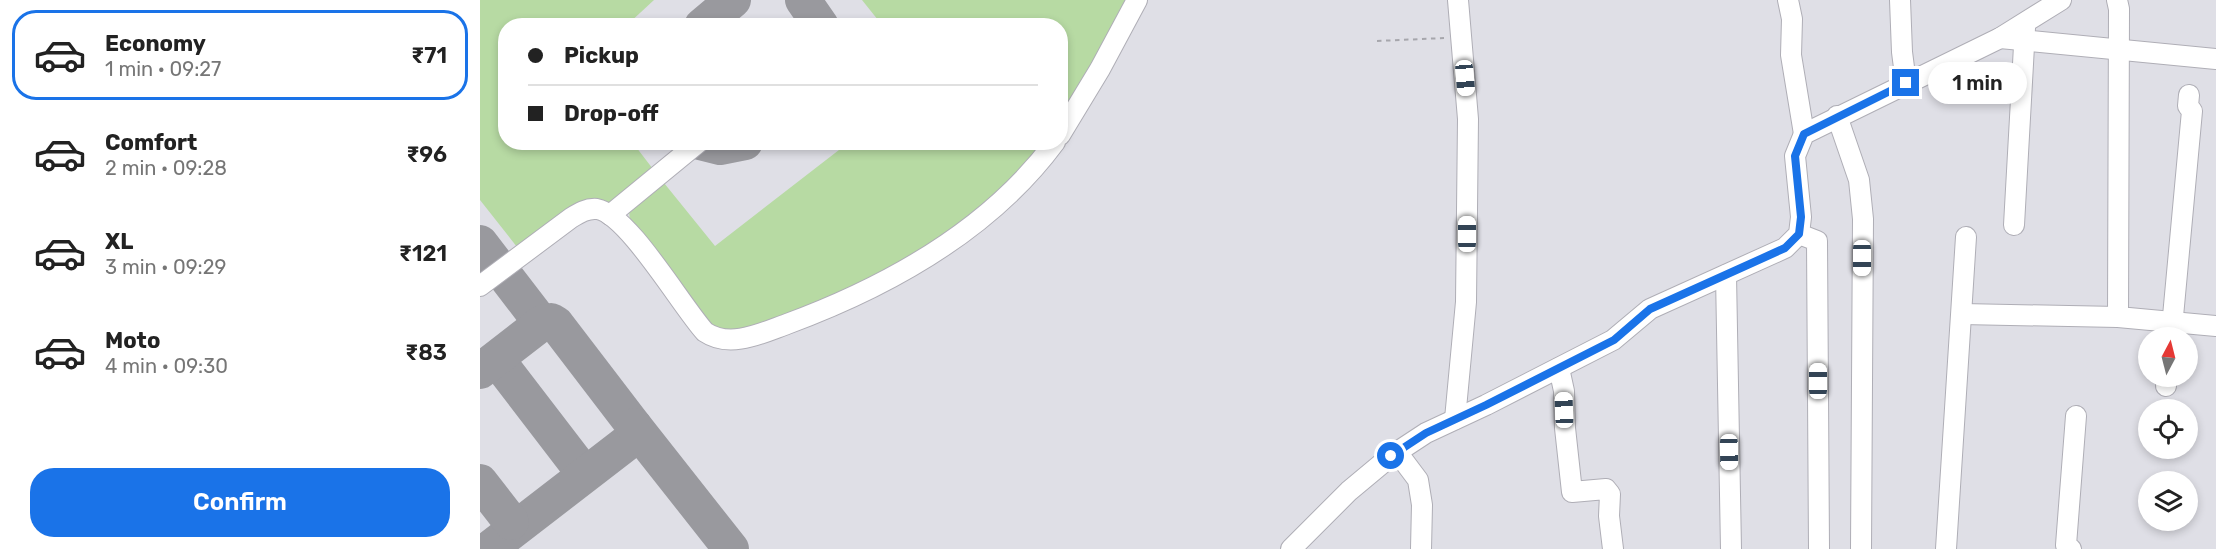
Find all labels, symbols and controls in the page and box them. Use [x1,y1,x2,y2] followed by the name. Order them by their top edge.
[33,28,87,82] icon: car
[105,30,206,57] text: Economy
[411,42,447,69] text: ₹71
[564,42,639,69] text: Pickup
[105,57,221,81] text: 1 min · 09:27
[1454,59,1476,97] car
[1927,62,2026,104] callout: 1 min
[1892,69,1919,96] route end
[1952,71,2003,95] text: 1 min
[564,100,659,127] text: Drop-off
[33,127,87,181] icon: car
[105,129,197,156] text: Comfort
[406,141,447,168] text: ₹96
[105,156,227,180] text: 2 min · 09:28
[1458,216,1476,252] car
[33,226,87,280] icon: car
[105,228,133,255] text: XL
[399,240,447,267] text: ₹121
[1853,240,1871,276] car
[105,255,226,279] text: 3 min · 09:29
[33,325,87,379] icon: car
[105,327,160,354] text: Moto
[2138,327,2198,387] north arrow
[2138,327,2198,531] map controls
[405,339,447,366] text: ₹83
[105,354,228,378] text: 4 min · 09:30
[1809,363,1827,399] car
[1554,392,1574,428] car
[2138,399,2198,459] button: locate
[1720,434,1738,470] car
[1377,442,1404,469] route start
[30,468,450,537] button: Confirm
[2138,471,2198,531] button: layers

